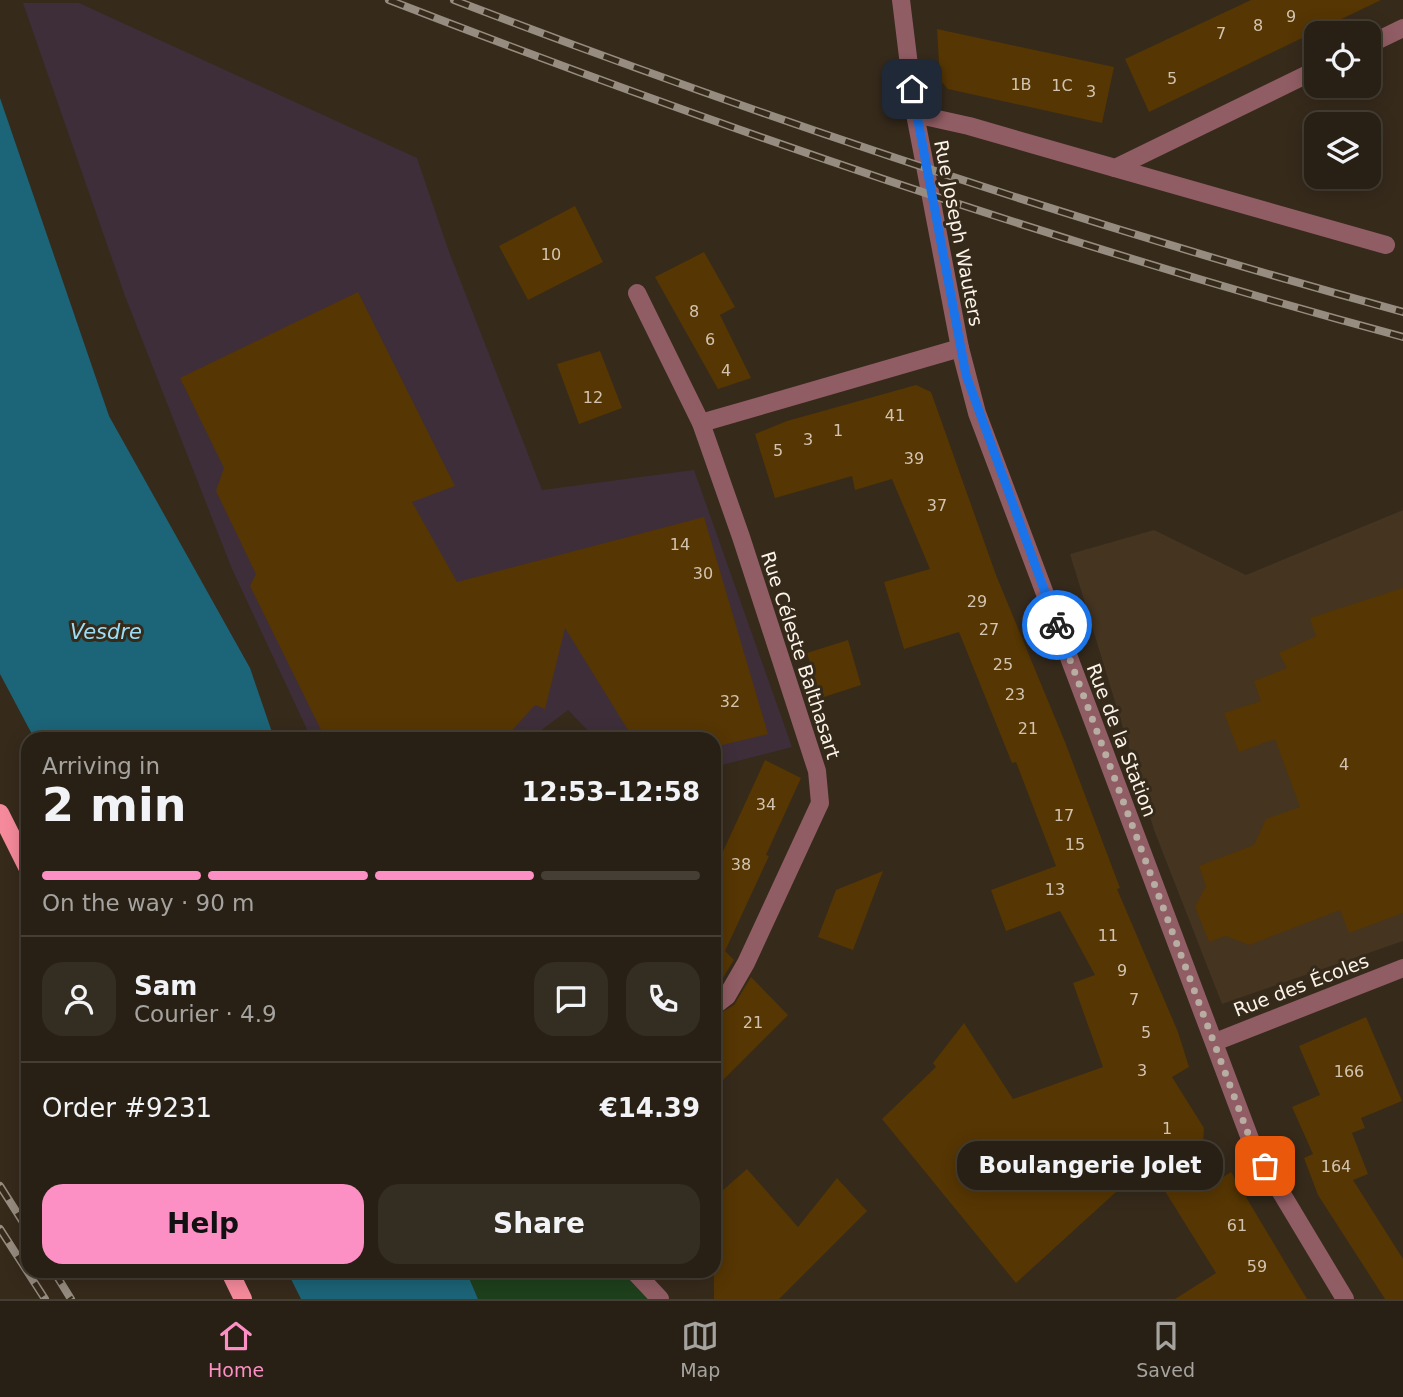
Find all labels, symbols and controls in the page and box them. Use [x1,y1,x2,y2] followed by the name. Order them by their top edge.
[1286,7,1296,26] house number: 9
[1253,16,1263,35] house number: 8
[1304,21,1381,189] map controls
[1304,21,1381,98] button: locate
[1216,24,1226,43] house number: 7
[882,59,942,119] pin
[1167,69,1177,88] house number: 5
[893,70,931,108] icon: home
[1010,75,1032,94] house number: 1B
[1051,76,1073,95] house number: 1C
[1086,82,1096,101] house number: 3
[1304,112,1381,189] button: layers
[930,138,988,328] street label: Rue Joseph Wauters
[541,245,561,264] house number: 10
[689,302,699,321] house number: 8
[705,330,715,349] house number: 6
[721,361,731,380] house number: 4
[583,388,603,407] house number: 12
[885,406,905,425] house number: 41
[833,421,843,440] house number: 1
[803,430,813,449] house number: 3
[773,441,783,460] house number: 5
[904,449,924,468] house number: 39
[927,496,947,515] house number: 37
[670,535,690,554] house number: 14
[757,548,845,762] street label: Rue Céleste Balthasart
[693,564,713,583] house number: 30
[1022,590,1092,660] courier
[967,592,987,611] house number: 29
[1038,606,1076,644] icon: bike
[70,620,142,644] water label: Vesdre
[979,620,999,639] house number: 27
[993,655,1013,674] house number: 25
[1083,660,1161,820] street label: Rue de la Station
[1005,685,1025,704] house number: 23
[720,692,740,711] house number: 32
[1018,719,1038,738] house number: 21
[42,753,160,779] text: Arriving in
[1339,755,1349,774] house number: 4
[521,777,700,807] text: 12:53–12:58
[42,778,186,832] text: 2 min
[756,795,776,814] house number: 34
[1054,806,1074,825] house number: 17
[1065,835,1085,854] house number: 15
[731,855,751,874] house number: 38
[1045,880,1065,899] house number: 13
[42,890,254,916] text: On the way · 90 m
[1098,926,1118,945] house number: 11
[1230,949,1372,1021] street label: Rue des Écoles
[1117,961,1127,980] house number: 9
[42,962,116,1036] button: person
[534,962,608,1036] button: chat
[626,962,700,1036] button: phone
[134,971,197,1001] text: Sam
[1129,990,1139,1009] house number: 7
[134,1001,277,1027] text: Courier · 4.9
[743,1013,763,1032] house number: 21
[1141,1023,1151,1042] house number: 5
[1137,1061,1147,1080] house number: 3
[1334,1062,1364,1081] house number: 166
[42,1093,212,1123] text: Order #9231
[600,1093,700,1123] text: €14.39
[1162,1119,1172,1138] house number: 1
[1235,1136,1295,1196] pin
[957,1142,1223,1190] callout: Boulangerie Jolet
[1246,1147,1284,1185] icon: bag
[978,1152,1202,1178] text: Boulangerie Jolet
[1321,1157,1351,1176] house number: 164
[42,1184,364,1264] button: Help
[378,1184,700,1264] button: Share
[1227,1216,1247,1235] house number: 61
[1247,1257,1267,1276] house number: 59
[208,1317,264,1381] tab: Home
[680,1317,720,1381] tab: Map
[1136,1317,1195,1381] tab: Saved

